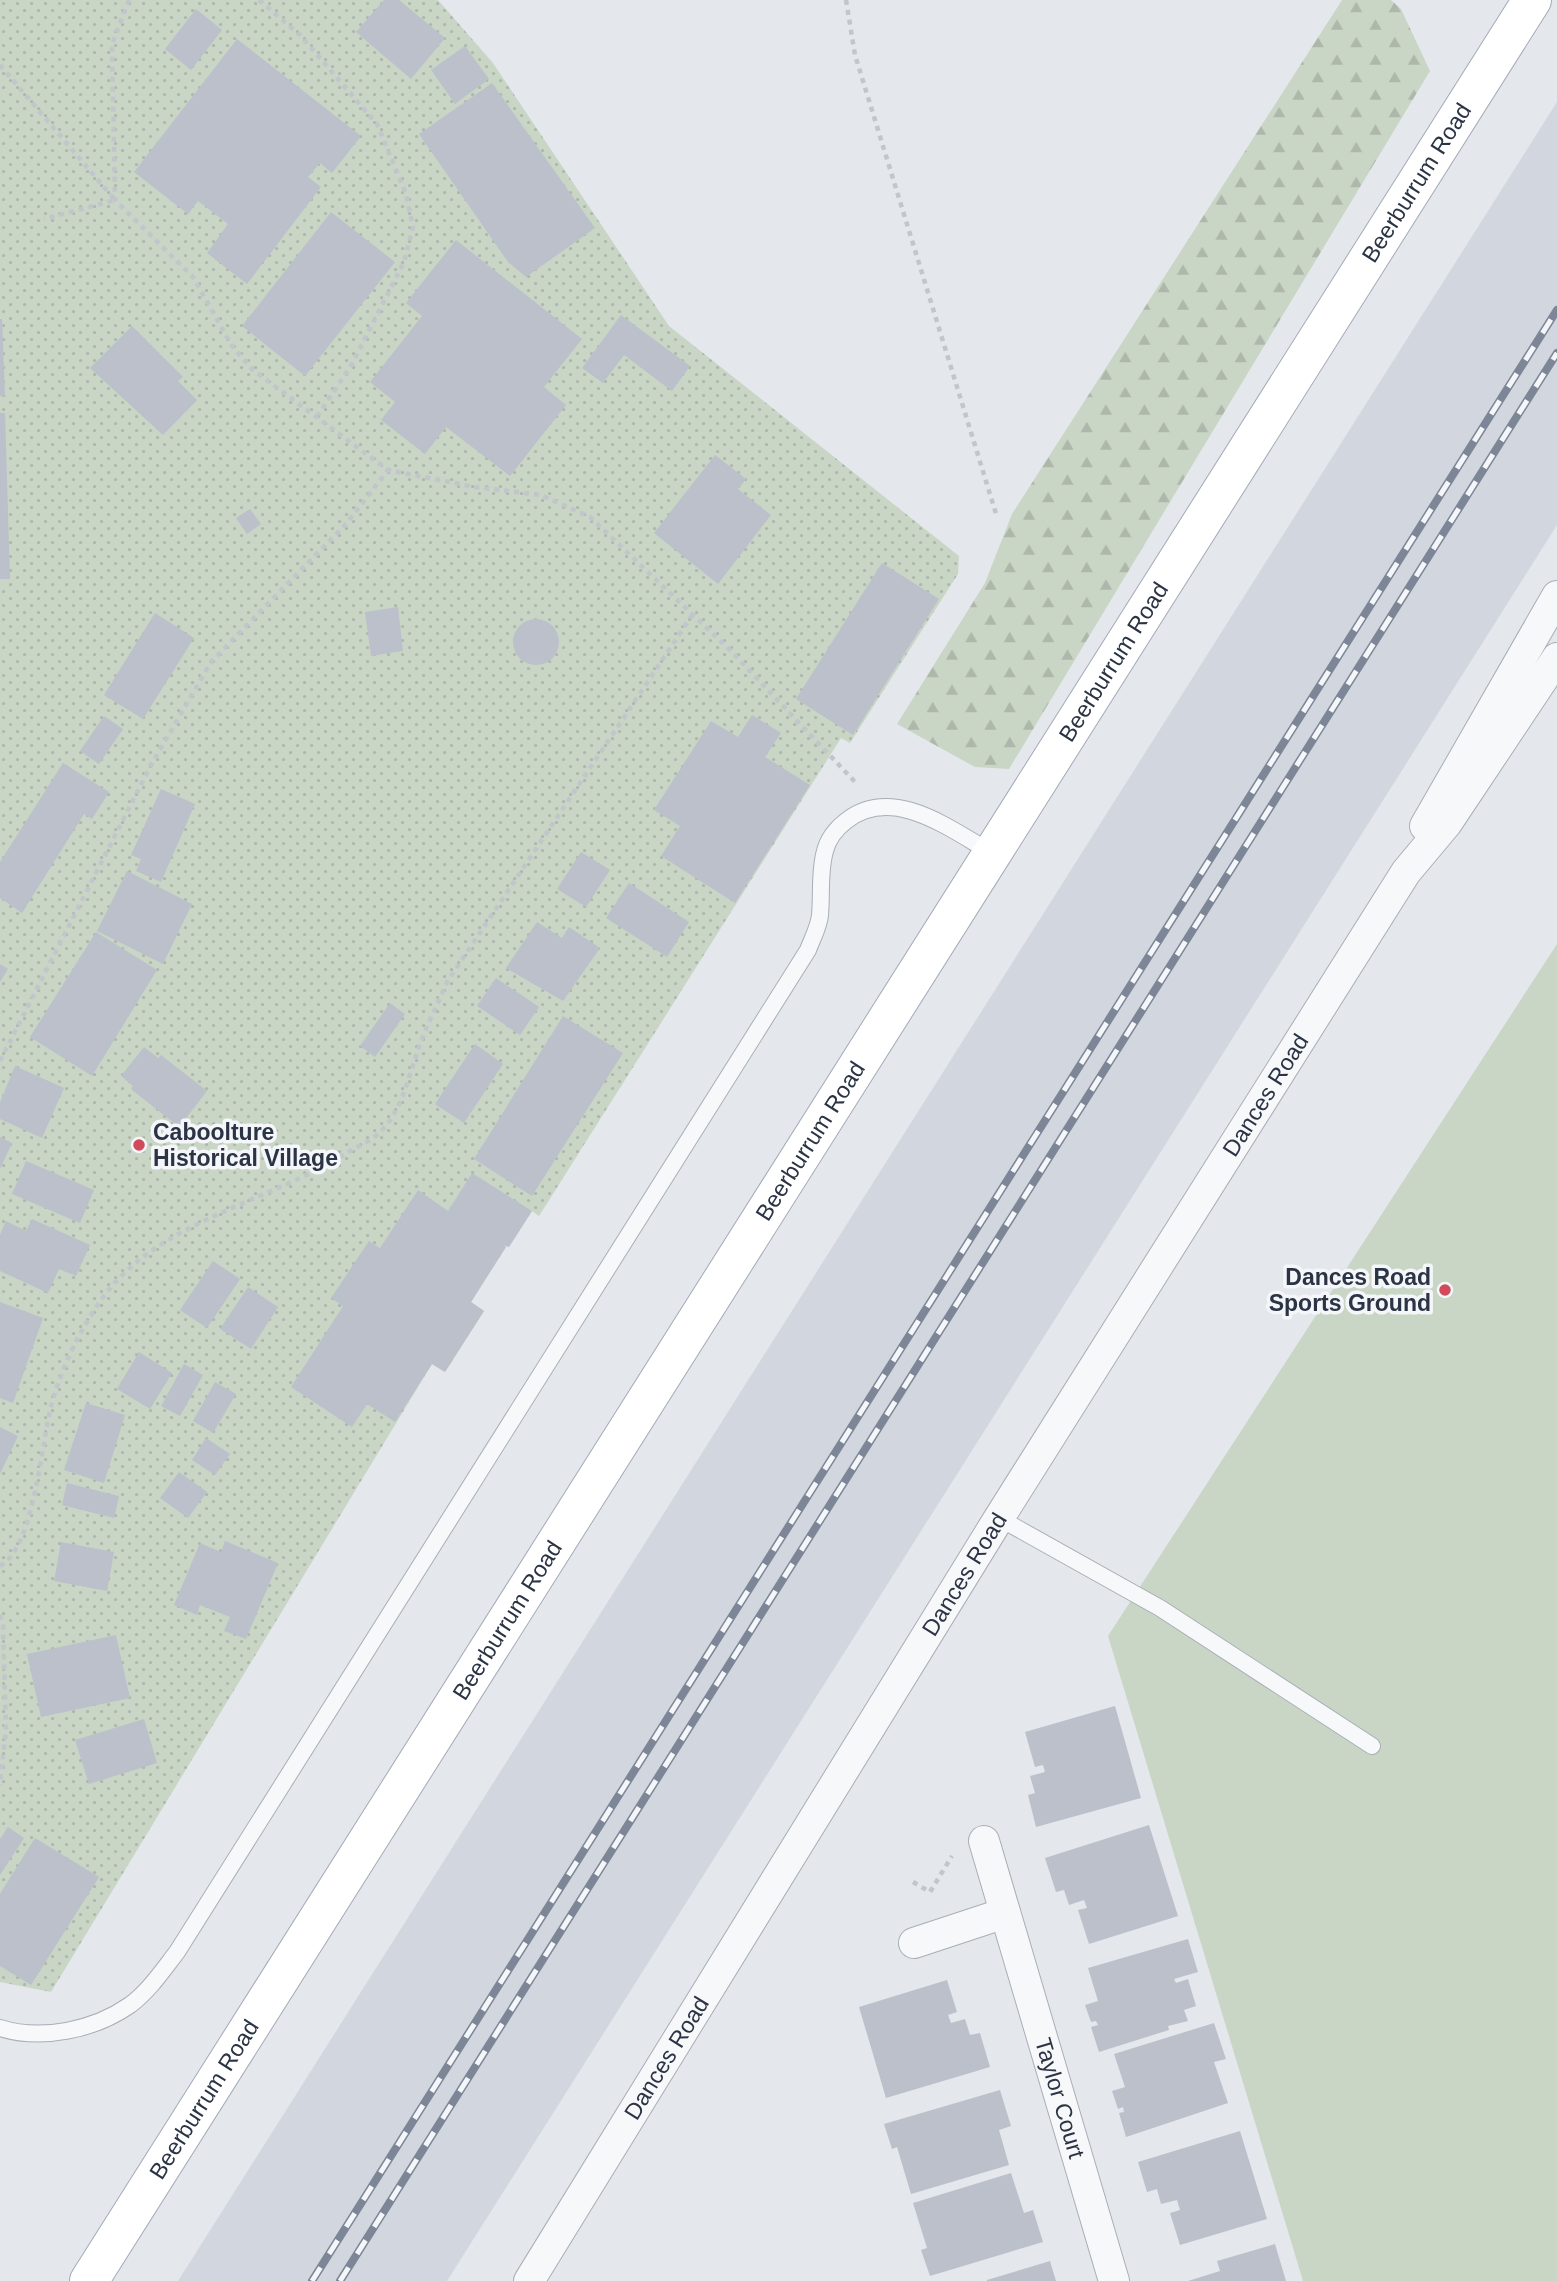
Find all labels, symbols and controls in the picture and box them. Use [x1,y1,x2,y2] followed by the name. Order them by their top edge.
[1357,98,1476,267] street label: Beerburrum Road
[1053,578,1173,746] street label: Beerburrum Road
[1217,1029,1314,1161] street label: Dances Road
[750,1057,870,1225] street label: Beerburrum Road
[153,1119,338,1171] place label: Caboolture Historical Village
[131,1137,147,1153] marker: Caboolture Historical Village
[1269,1264,1431,1316] place label: Dances Road Sports Ground
[1437,1282,1453,1298] marker: Dances Road Sports Ground
[917,1508,1012,1640] street label: Dances Road
[447,1536,567,1704] street label: Beerburrum Road
[619,1992,714,2124] street label: Dances Road
[144,2015,264,2184] street label: Beerburrum Road
[1030,2035,1090,2162] street label: Taylor Court

